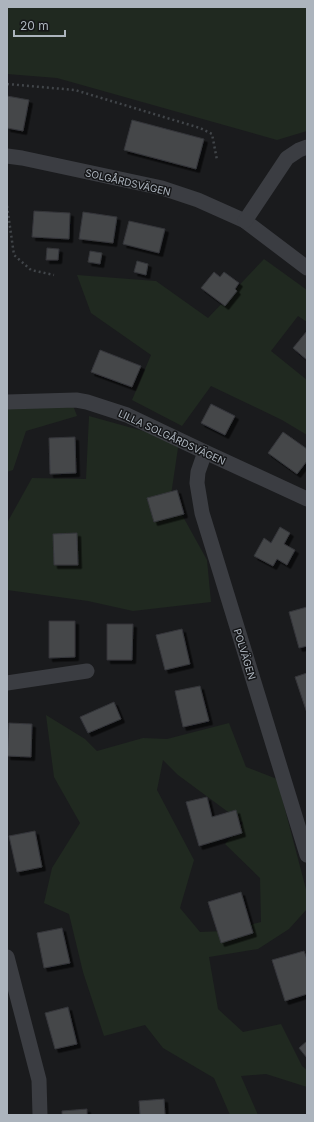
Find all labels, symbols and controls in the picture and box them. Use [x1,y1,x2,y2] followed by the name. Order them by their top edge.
[14,12,65,38] scale bar
[20,18,49,33] text: 20 m
[84,165,172,198] street label: SOLGÅRDSVÄGEN
[117,406,228,467] street label: LILLA SOLGÅRDSVÄGEN
[232,627,258,681] street label: POLVÄGEN

